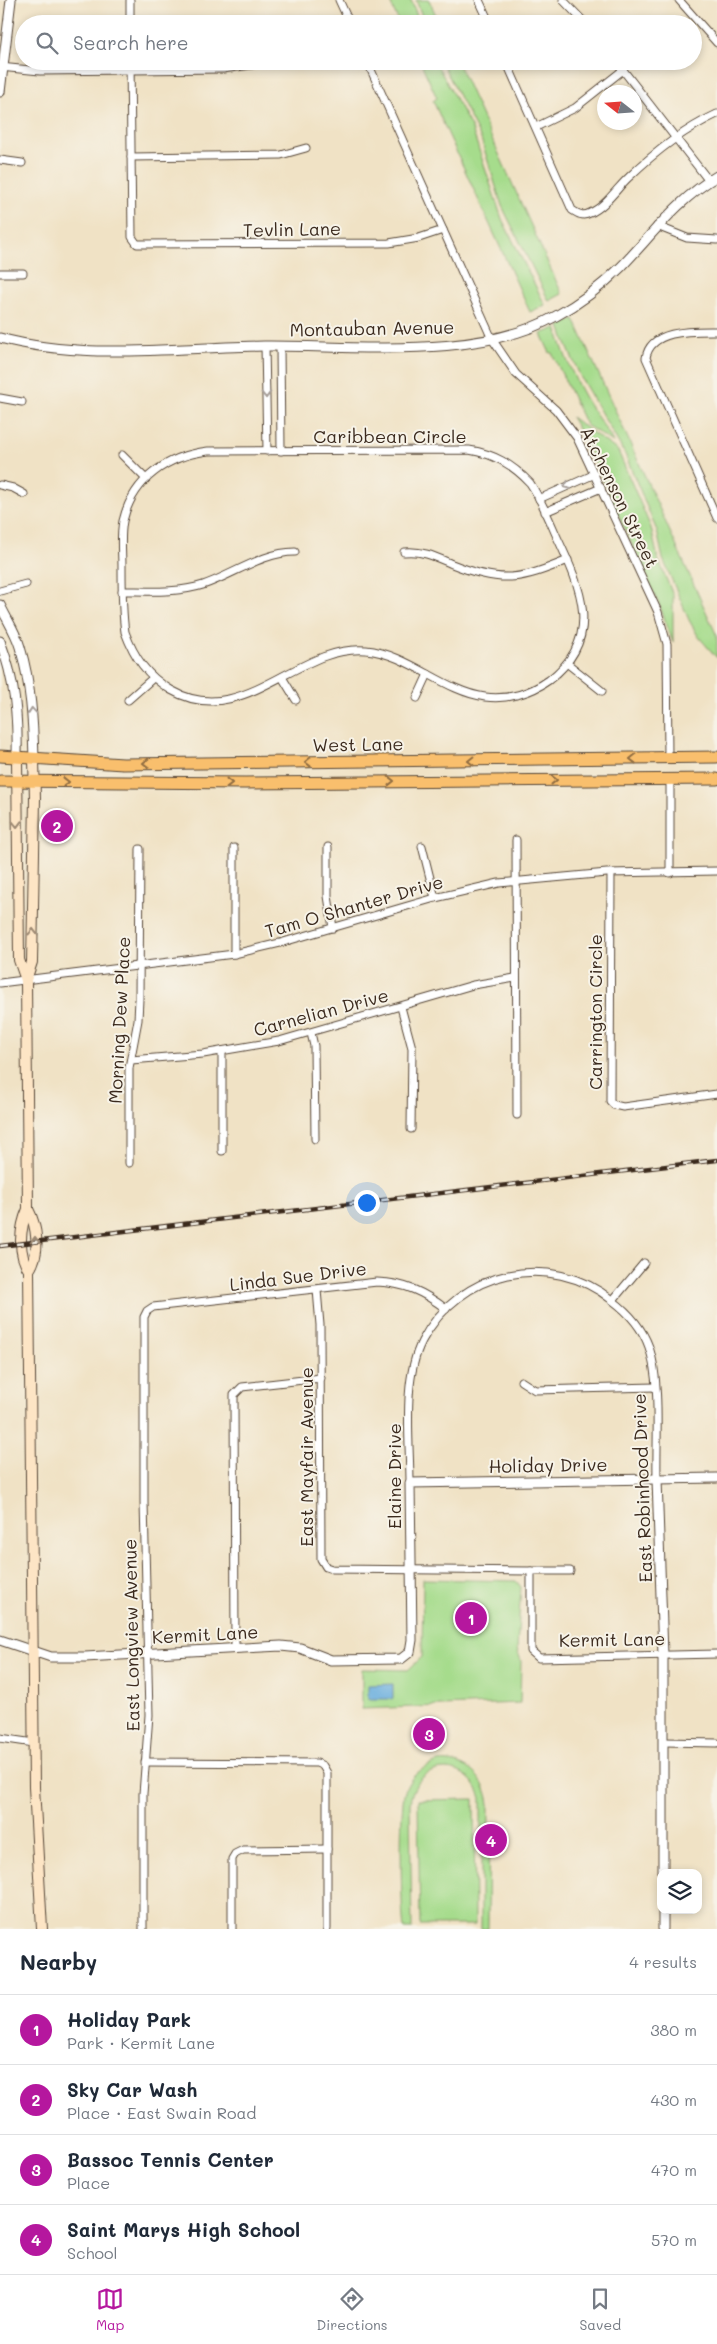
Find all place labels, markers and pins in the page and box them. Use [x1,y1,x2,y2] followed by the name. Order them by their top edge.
[41,807,73,845] pin: 2
[455,1599,487,1637] pin: 1
[413,1715,445,1753] pin: 3
[475,1821,507,1859] pin: 4

